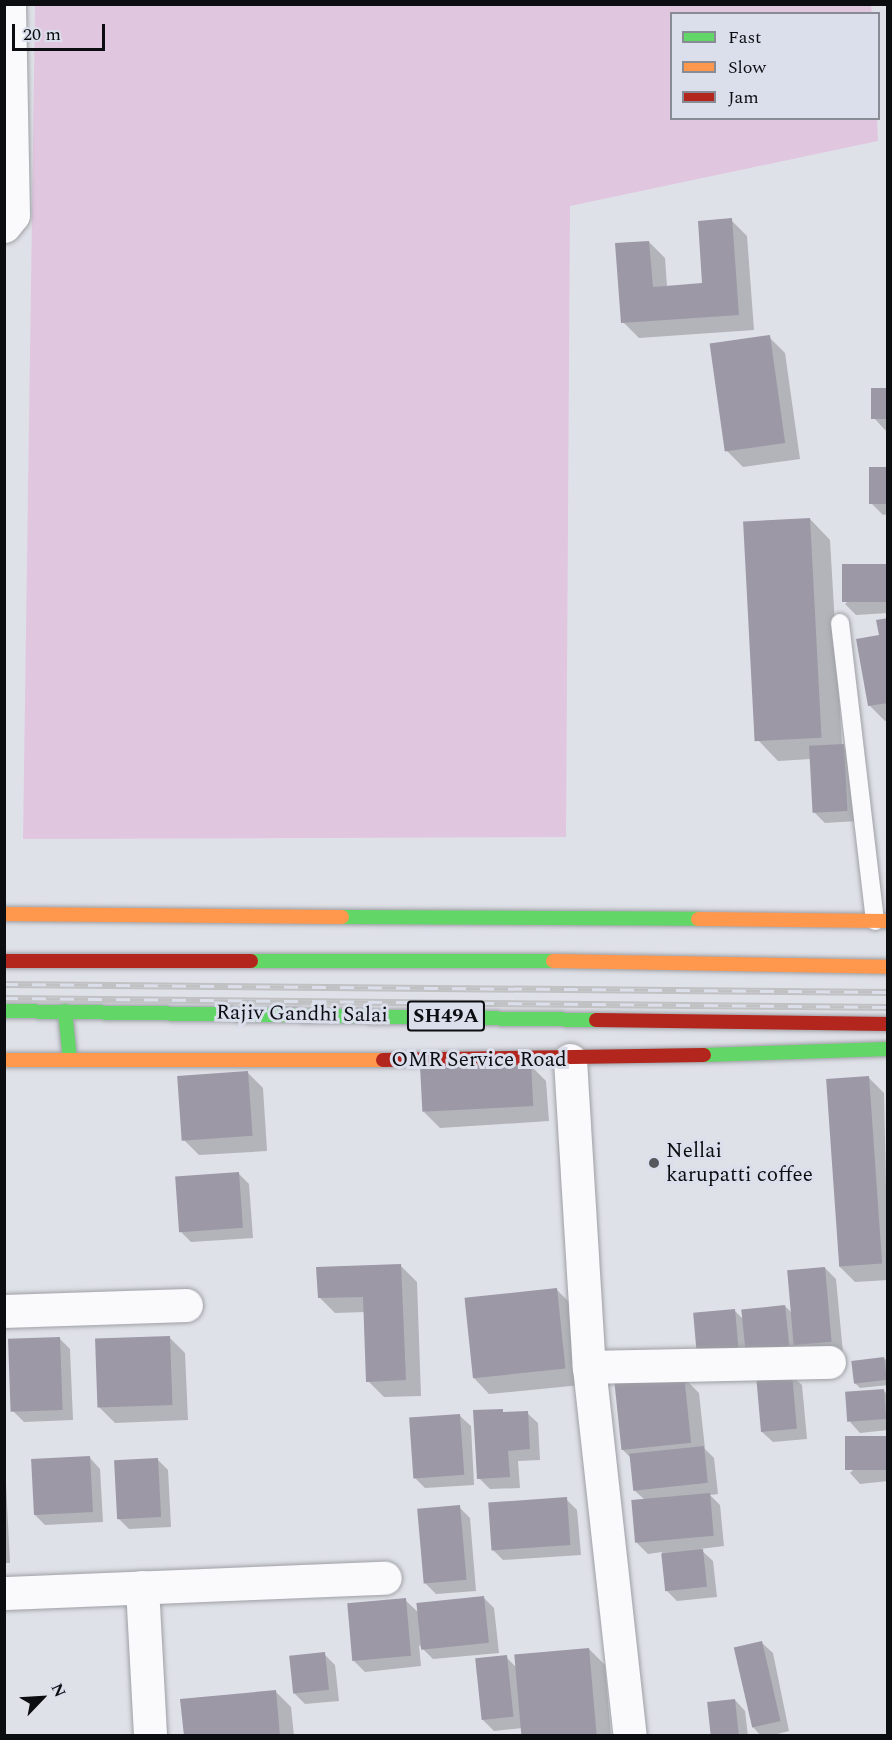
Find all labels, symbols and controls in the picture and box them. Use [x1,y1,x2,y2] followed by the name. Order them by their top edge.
[15,12,108,50] scale bar
[670,12,880,120] legend
[23,21,61,48] text: 20 m
[728,24,761,51] text: Fast
[728,54,766,81] text: Slow
[728,84,759,111] text: Jam
[406,999,486,1033] road number: SH49A
[216,1000,388,1028] street label: Rajiv Gandhi Salai
[391,1047,567,1073] street label: OMR Service Road
[666,1138,813,1188] place label: Nellai karupatti coffee
[647,1156,661,1170] marker: Nellai karupatti coffee
[12,1668,72,1728] north arrow
[45,1679,72,1701] text: N

